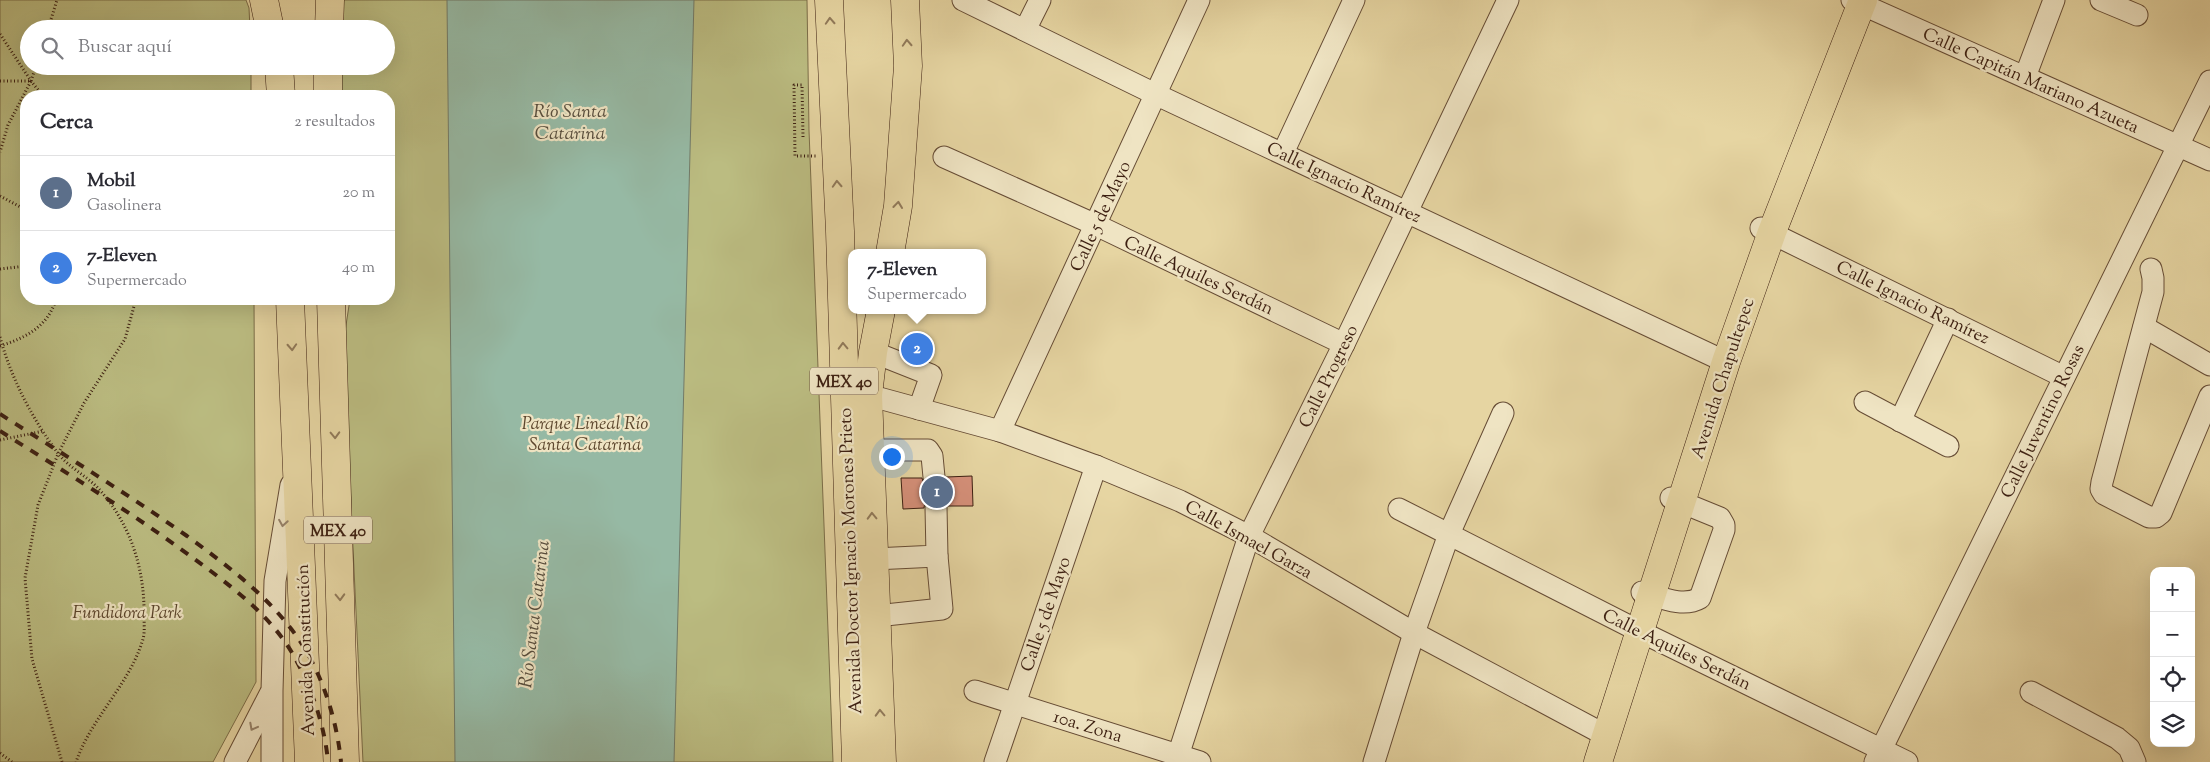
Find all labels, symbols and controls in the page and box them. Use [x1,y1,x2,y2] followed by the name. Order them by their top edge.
[825,17,836,25] one-way arrow
[20,20,395,75] search box
[1918,22,2143,141] street label: Calle Capitán Mariano Azueta
[38,34,66,62] icon: search
[78,34,172,61] text: Buscar aquí
[902,38,913,46] one-way arrow
[533,99,607,148] water label: Río Santa Catarina
[40,108,93,138] text: Cerca
[294,111,375,134] text: 2 resultados
[1262,137,1425,231] street label: Calle Ignacio Ramírez
[1065,157,1139,277] street label: Calle 5 de Mayo
[87,168,135,195] text: Mobil
[831,179,842,187] one-way arrow
[53,182,59,205] text: 1
[342,182,375,205] text: 20 m
[87,195,162,218] text: Gasolinera
[892,200,903,208] one-way arrow
[1119,231,1278,323] street label: Calle Aquiles Serdán
[87,243,157,270] text: 7-Eleven
[848,249,986,314] popup
[1831,255,1993,352] street label: Calle Ignacio Ramírez
[52,257,60,280] text: 2
[342,257,375,280] text: 40 m
[867,257,937,284] text: 7-Eleven
[87,270,187,293] text: Supermercado
[867,284,967,307] text: Supermercado
[1686,295,1762,463] street label: Avenida Chapultepec
[1294,321,1366,433] street label: Calle Progreso
[901,330,933,368] pin: 2
[1995,341,2092,503] street label: Calle Juventino Rosas
[838,342,848,350] one-way arrow
[287,344,297,352] one-way arrow
[810,368,878,394] road number: MEX 40
[834,407,870,714] street label: Avenida Doctor Ignacio Morones Prieto
[522,412,648,459] park label: Parque Lineal Río Santa Catarina
[330,432,340,439] one-way arrow
[879,444,905,470] your location
[921,473,953,511] pin: 1
[1179,495,1317,587] street label: Calle Ismael Garza
[867,512,878,520] one-way arrow
[304,516,372,544] road number: MEX 40
[279,518,289,527] one-way arrow
[513,539,558,690] water label: Río Santa Catarina
[1015,554,1079,676] street label: Calle 5 de Mayo
[291,563,323,736] street label: Avenida Constitución
[2150,567,2195,747] map controls
[2150,567,2195,612] button: +
[335,594,345,602] one-way arrow
[72,601,182,627] park label: Fundidora Park
[1597,603,1755,698] street label: Calle Aquiles Serdán
[2150,612,2195,657] button: −
[2150,657,2195,702] button: locate
[2150,702,2195,747] button: layers
[1050,705,1125,751] street label: 10a. Zona
[875,709,885,717] one-way arrow
[249,721,259,730] one-way arrow

